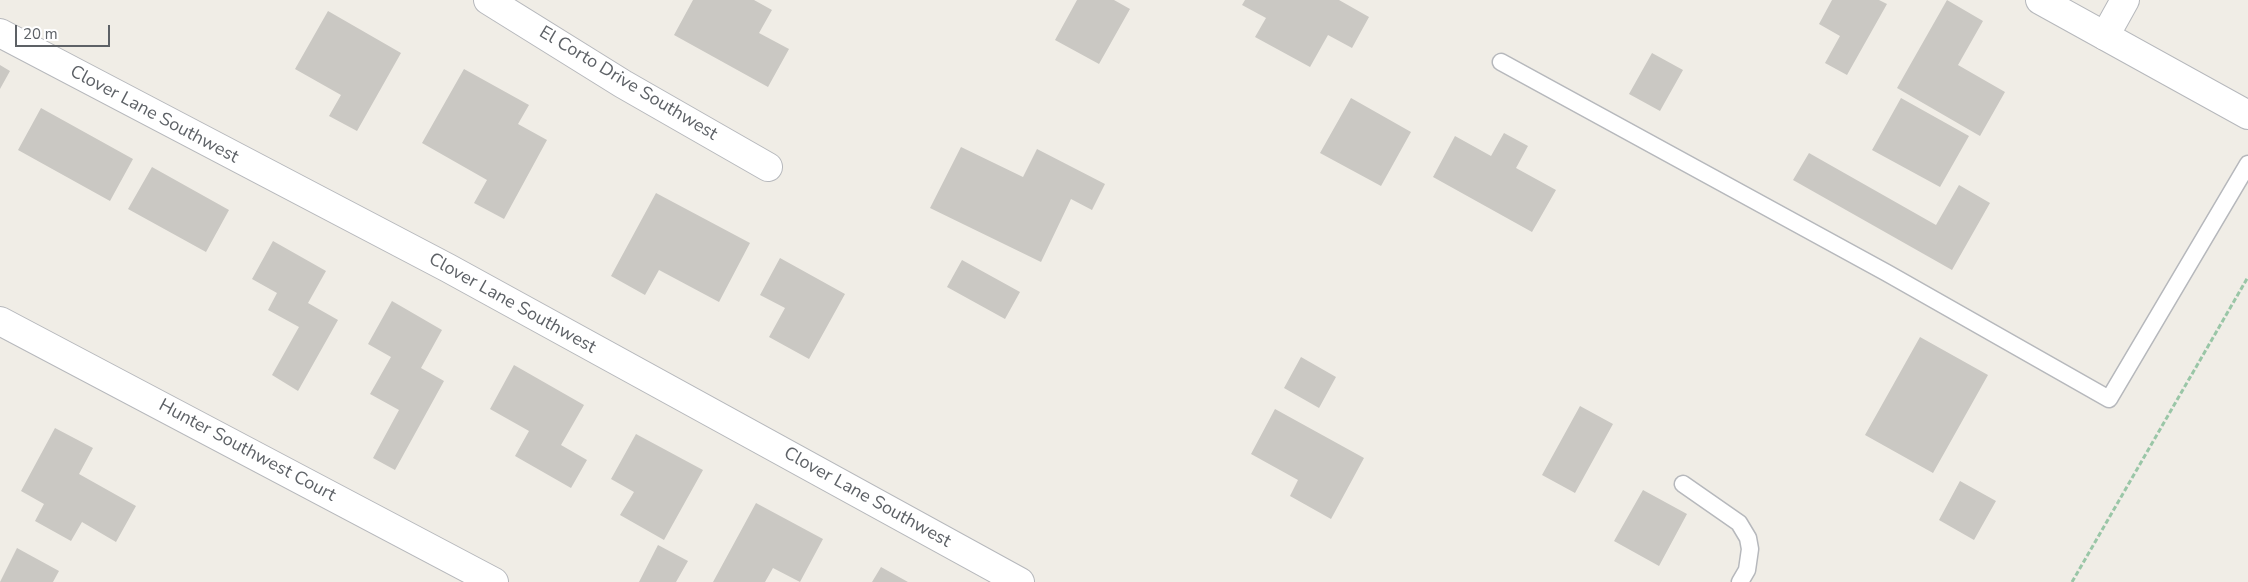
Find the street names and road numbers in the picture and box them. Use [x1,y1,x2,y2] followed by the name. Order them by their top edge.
[535,22,721,146] street label: El Corto Drive Southwest
[66,61,242,169] street label: Clover Lane Southwest
[425,249,599,359] street label: Clover Lane Southwest
[155,395,339,507] street label: Hunter Southwest Court
[780,443,954,553] street label: Clover Lane Southwest

